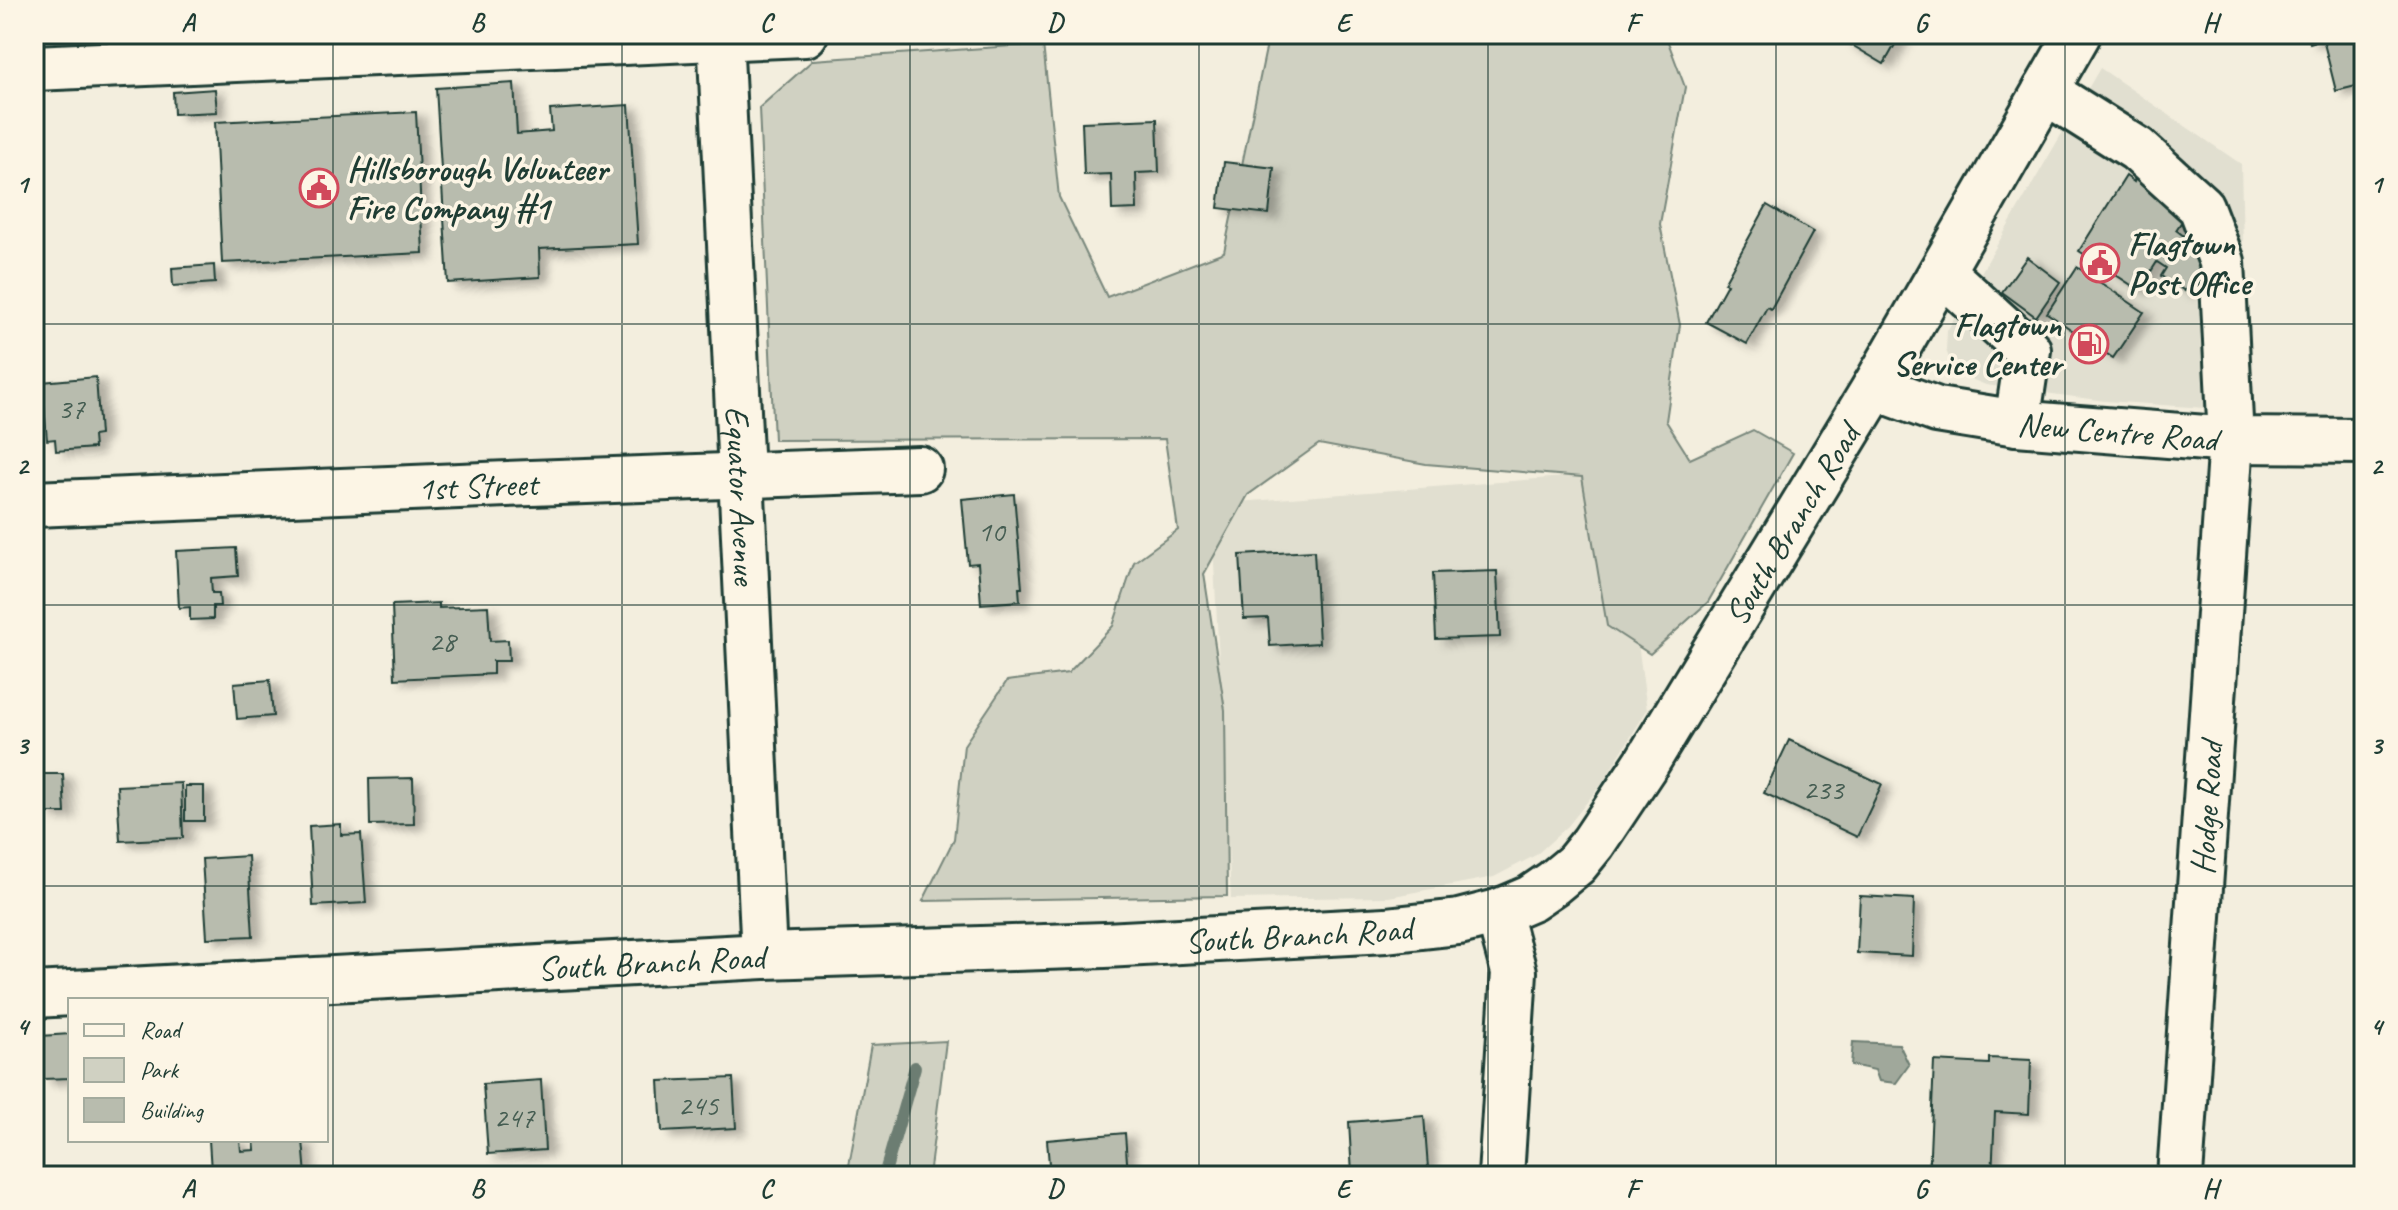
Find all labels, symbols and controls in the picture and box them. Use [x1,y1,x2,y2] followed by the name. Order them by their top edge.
[181,6,196,39] text: A
[470,6,486,39] text: B
[760,6,776,39] text: C
[1047,6,1065,39] text: D
[1336,6,1354,39] text: E
[1626,6,1644,39] text: F
[1915,6,1931,39] text: G
[2203,6,2223,39] text: H
[347,147,611,229] place label: Hillsborough Volunteer Fire Company #1
[298,167,340,209] public building icon: Hillsborough Volunteer Fire Company #1
[16,168,31,201] text: 1
[2370,168,2385,201] text: 1
[2128,222,2254,304] place label: Flagtown Post Office
[2079,242,2121,284] public building icon: Flagtown Post Office
[1893,303,2065,385] place label: Flagtown Service Center
[2068,323,2110,365] fuel station icon: Flagtown Service Center
[58,389,86,427] house number: 37
[2016,402,2225,461] street label: New Centre Road
[716,405,767,588] street label: Equator Avenue
[1714,413,1872,633] street label: South Branch Road
[16,449,30,482] text: 2
[2370,449,2384,482] text: 2
[417,462,542,510] street label: 1st Street
[978,512,1007,550] house number: 10
[429,622,458,660] house number: 28
[16,729,30,762] text: 3
[2370,729,2384,762] text: 3
[2180,736,2233,876] street label: Hodge Road
[1803,770,1846,808] house number: 233
[1184,906,1419,963] street label: South Branch Road
[537,935,770,990] street label: South Branch Road
[68,998,328,1142] legend
[16,1010,31,1043] text: 4
[2370,1010,2385,1043] text: 4
[140,1015,184,1045] text: Road
[140,1055,180,1085] text: Park
[678,1086,720,1124] house number: 245
[140,1095,205,1125] text: Building
[494,1098,536,1136] house number: 247
[181,1172,196,1205] text: A
[470,1172,486,1205] text: B
[760,1172,776,1205] text: C
[1047,1172,1065,1205] text: D
[1336,1172,1354,1205] text: E
[1626,1172,1644,1205] text: F
[1915,1172,1931,1205] text: G
[2203,1172,2223,1205] text: H

